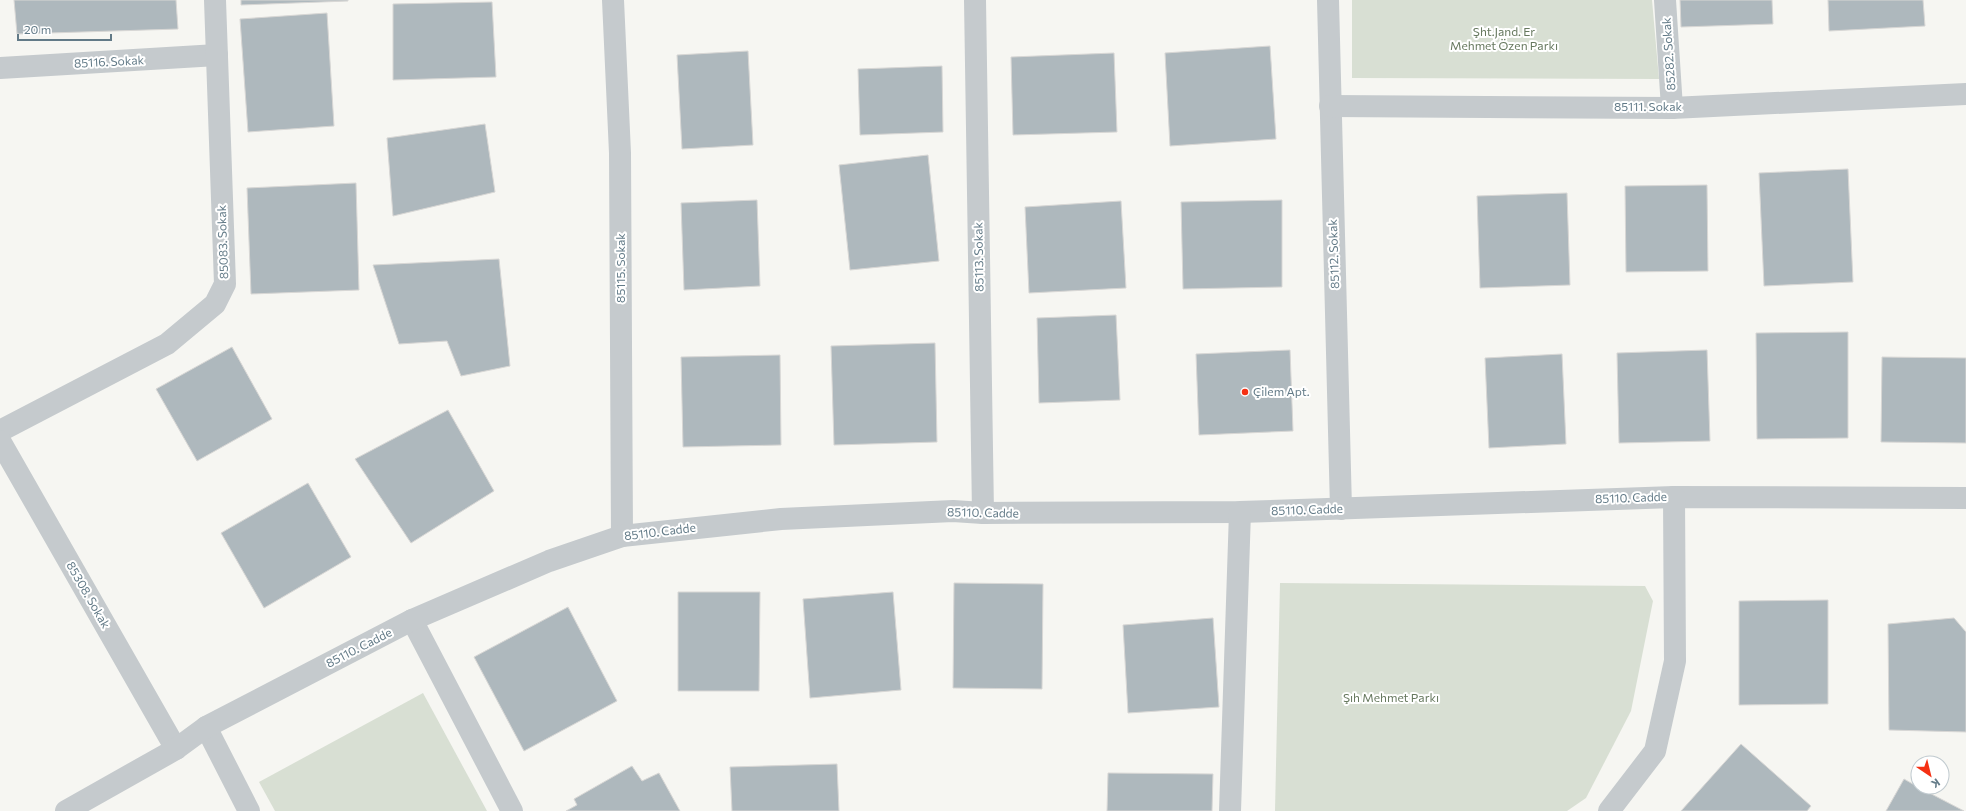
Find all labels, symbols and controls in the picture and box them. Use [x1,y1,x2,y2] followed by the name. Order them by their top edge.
[18,16,111,42] scale bar
[1658,17,1678,91] street label: 85282. Sokak
[24,22,51,36] text: 20 m
[1450,24,1558,52] park label: Şht.Jand. Er Mehmet Özen Parkı
[74,52,145,70] street label: 85116. Sokak
[1614,99,1683,113] street label: 85111. Sokak
[214,204,230,280] street label: 85083. Sokak
[1325,218,1341,289] street label: 85112. Sokak
[970,222,986,292] street label: 85113. Sokak
[613,233,627,303] street label: 85115. Sokak
[1253,384,1310,398] place label: Çilem Apt.
[1240,387,1250,397] marker: Çilem Apt.
[1595,489,1667,505] street label: 85110. Cadde
[1271,501,1343,517] street label: 85110. Cadde
[947,504,1019,520] street label: 85110. Cadde
[623,520,696,542] street label: 85110. Cadde
[64,559,114,631] street label: 85308. Sokak
[323,625,394,670] street label: 85110. Cadde
[1343,690,1439,704] park label: Şıh Mehmet Parkı
[1910,755,1950,795] north arrow
[1929,776,1943,791] text: K

